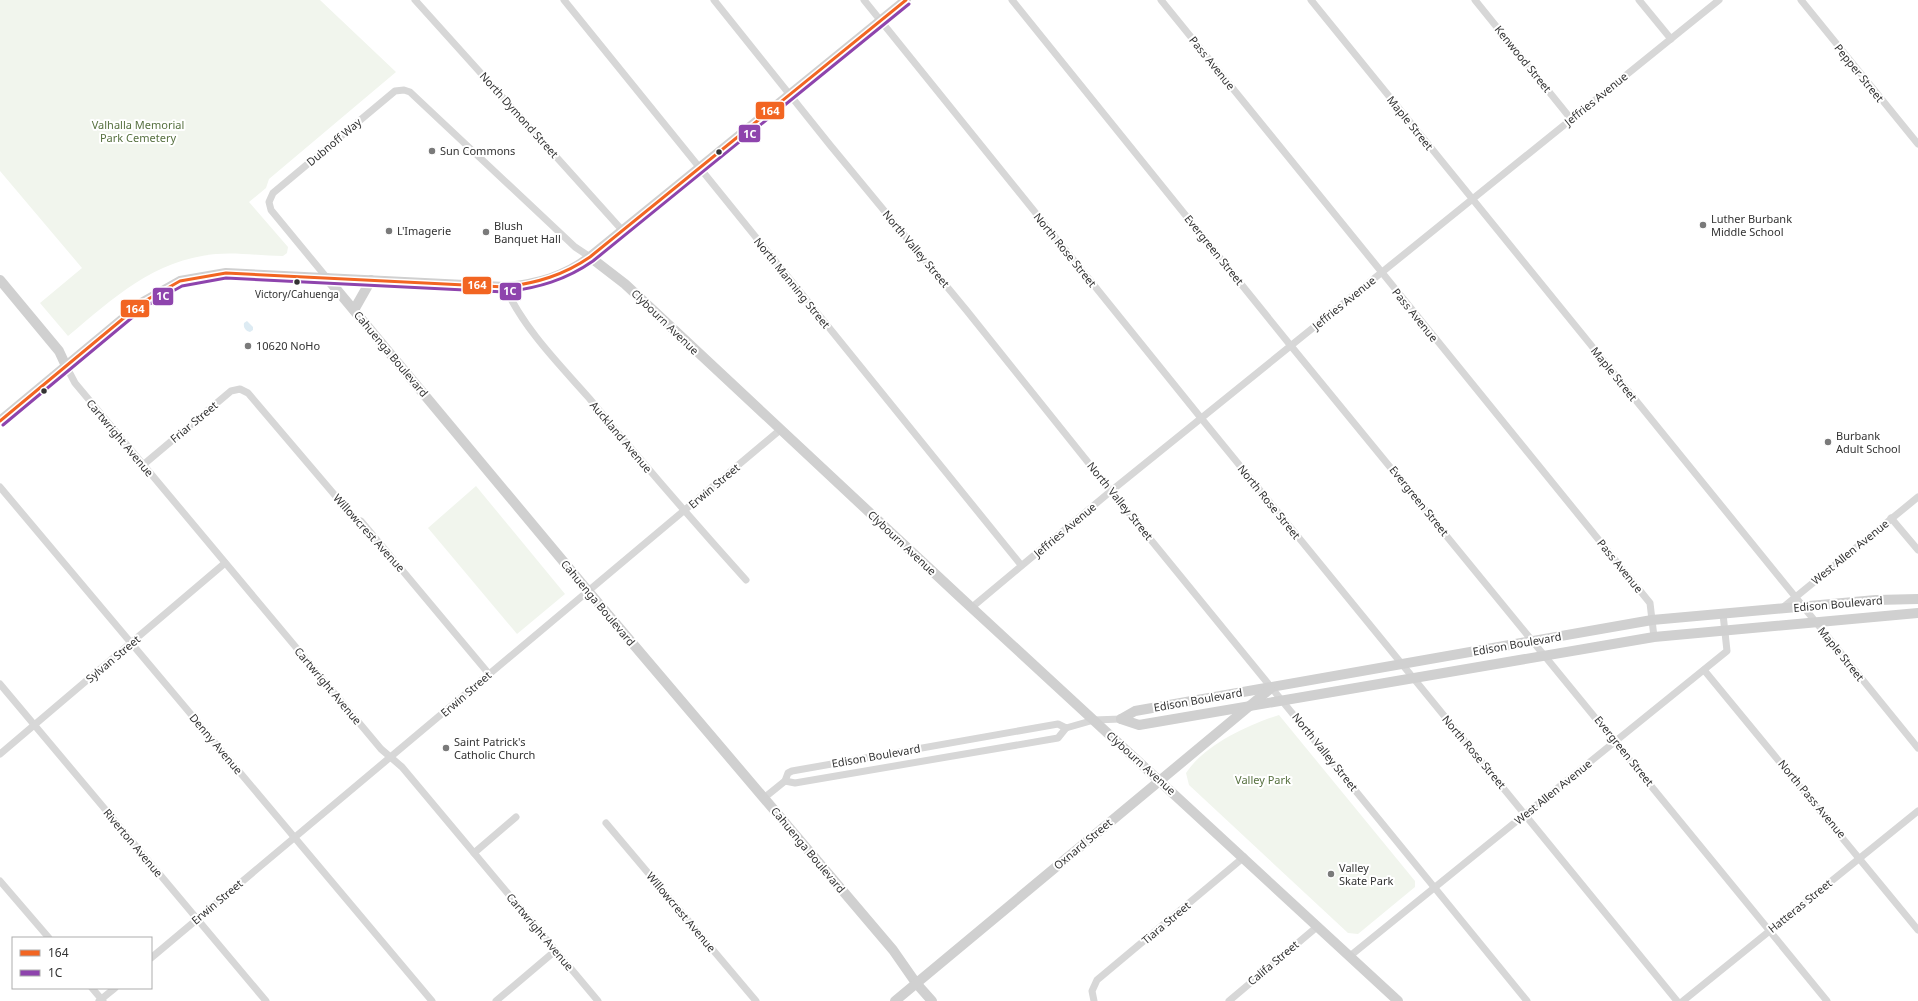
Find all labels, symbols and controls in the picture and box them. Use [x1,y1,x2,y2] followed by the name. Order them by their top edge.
[1492,22,1555,95] street label: Kenwood Street
[1186,33,1239,93] street label: Pass Avenue
[1831,40,1887,105] street label: Pepper Street
[477,68,562,161] street label: North Dymond Street
[1560,69,1630,129] street label: Jeffries Avenue
[1384,93,1437,153] street label: Maple Street
[755,101,785,120] line badge: 164
[761,103,780,118] text: 164
[303,114,365,169] street label: Dubnoff Way
[92,117,184,145] park label: Valhalla Memorial Park Cemetery
[738,124,761,143] line badge: 1C
[743,126,757,141] text: 1C
[440,143,515,158] place label: Sun Commons
[427,146,437,156] marker: Sun Commons
[714,147,724,157] unlabelled marker
[880,207,953,291] street label: North Valley Street
[1031,209,1100,290] street label: North Rose Street
[1181,211,1247,288] street label: Evergreen Street
[1711,211,1792,239] place label: Luther Burbank Middle School
[494,218,561,246] place label: Blush Banquet Hall
[1698,220,1708,230] marker: Luther Burbank Middle School
[397,223,451,238] place label: L'Imagerie
[384,226,394,236] marker: L'Imagerie
[481,227,491,237] marker: Blush Banquet Hall
[751,234,834,331] street label: North Manning Street
[1308,273,1378,333] street label: Jeffries Avenue
[462,276,492,295] line badge: 164
[292,277,302,287] marker: Victory/Cahuenga
[468,277,487,292] text: 164
[499,282,522,301] line badge: 1C
[503,283,517,298] text: 1C
[1389,285,1442,345] street label: Pass Avenue
[628,286,702,358] street label: Clybourn Avenue
[152,287,174,306] line badge: 1C
[255,287,339,301] place label: Victory/Cahuenga
[156,288,170,303] text: 1C
[120,299,150,318] line badge: 164
[126,301,145,316] text: 164
[351,308,432,400] street label: Cahuenga Boulevard
[256,338,320,353] place label: 10620 NoHo
[243,341,253,351] marker: 10620 NoHo
[1588,344,1641,404] street label: Maple Street
[39,386,49,396] unlabelled marker
[84,396,157,480] street label: Cartwright Avenue
[167,397,220,446] street label: Friar Street
[587,398,656,476] street label: Auckland Avenue
[1836,428,1901,456] place label: Burbank Adult School
[1823,437,1833,447] marker: Burbank Adult School
[1084,458,1157,543] street label: North Valley Street
[685,460,742,511] street label: Erwin Street
[1235,461,1304,542] street label: North Rose Street
[1386,462,1452,539] street label: Evergreen Street
[330,490,409,575] street label: Willowcrest Avenue
[1030,499,1099,561] street label: Jeffries Avenue
[865,507,940,578] street label: Clybourn Avenue
[1808,516,1892,587] street label: West Allen Avenue
[1594,536,1647,596] street label: Pass Avenue
[558,557,639,649] street label: Cahuenga Boulevard
[1793,592,1883,615] street label: Edison Boulevard
[1815,624,1868,684] street label: Maple Street
[1472,628,1562,659] street label: Edison Boulevard
[82,631,143,686] street label: Sylvan Street
[292,644,365,728] street label: Cartwright Avenue
[437,667,494,720] street label: Erwin Street
[1153,684,1243,715] street label: Edison Boulevard
[1289,709,1362,794] street label: North Valley Street
[187,710,246,777] street label: Denny Avenue
[1439,712,1510,792] street label: North Rose Street
[1591,712,1657,789] street label: Evergreen Street
[1103,727,1179,798] street label: Clybourn Avenue
[454,734,535,762] place label: Saint Patrick's Catholic Church
[831,740,921,771] street label: Edison Boulevard
[441,743,451,753] marker: Saint Patrick's Catholic Church
[1511,756,1595,827] street label: West Allen Avenue
[1775,756,1850,841] street label: North Pass Avenue
[1235,772,1291,787] park label: Valley Park
[768,804,849,896] street label: Cahuenga Boulevard
[100,805,166,880] street label: Riverton Avenue
[1050,815,1115,873] street label: Oxnard Street
[1339,860,1393,888] place label: Valley Skate Park
[643,868,719,955] street label: Willowcrest Avenue
[1326,869,1336,879] marker: Valley Skate Park
[1765,875,1835,936] street label: Hatteras Street
[188,876,245,927] street label: Erwin Street
[504,890,577,974] street label: Cartwright Avenue
[1138,898,1193,947] street label: Tiara Street
[12,937,152,989] legend
[1244,937,1301,988] street label: Califa Street
[48,944,69,961] text: 164
[48,964,63,981] text: 1C

